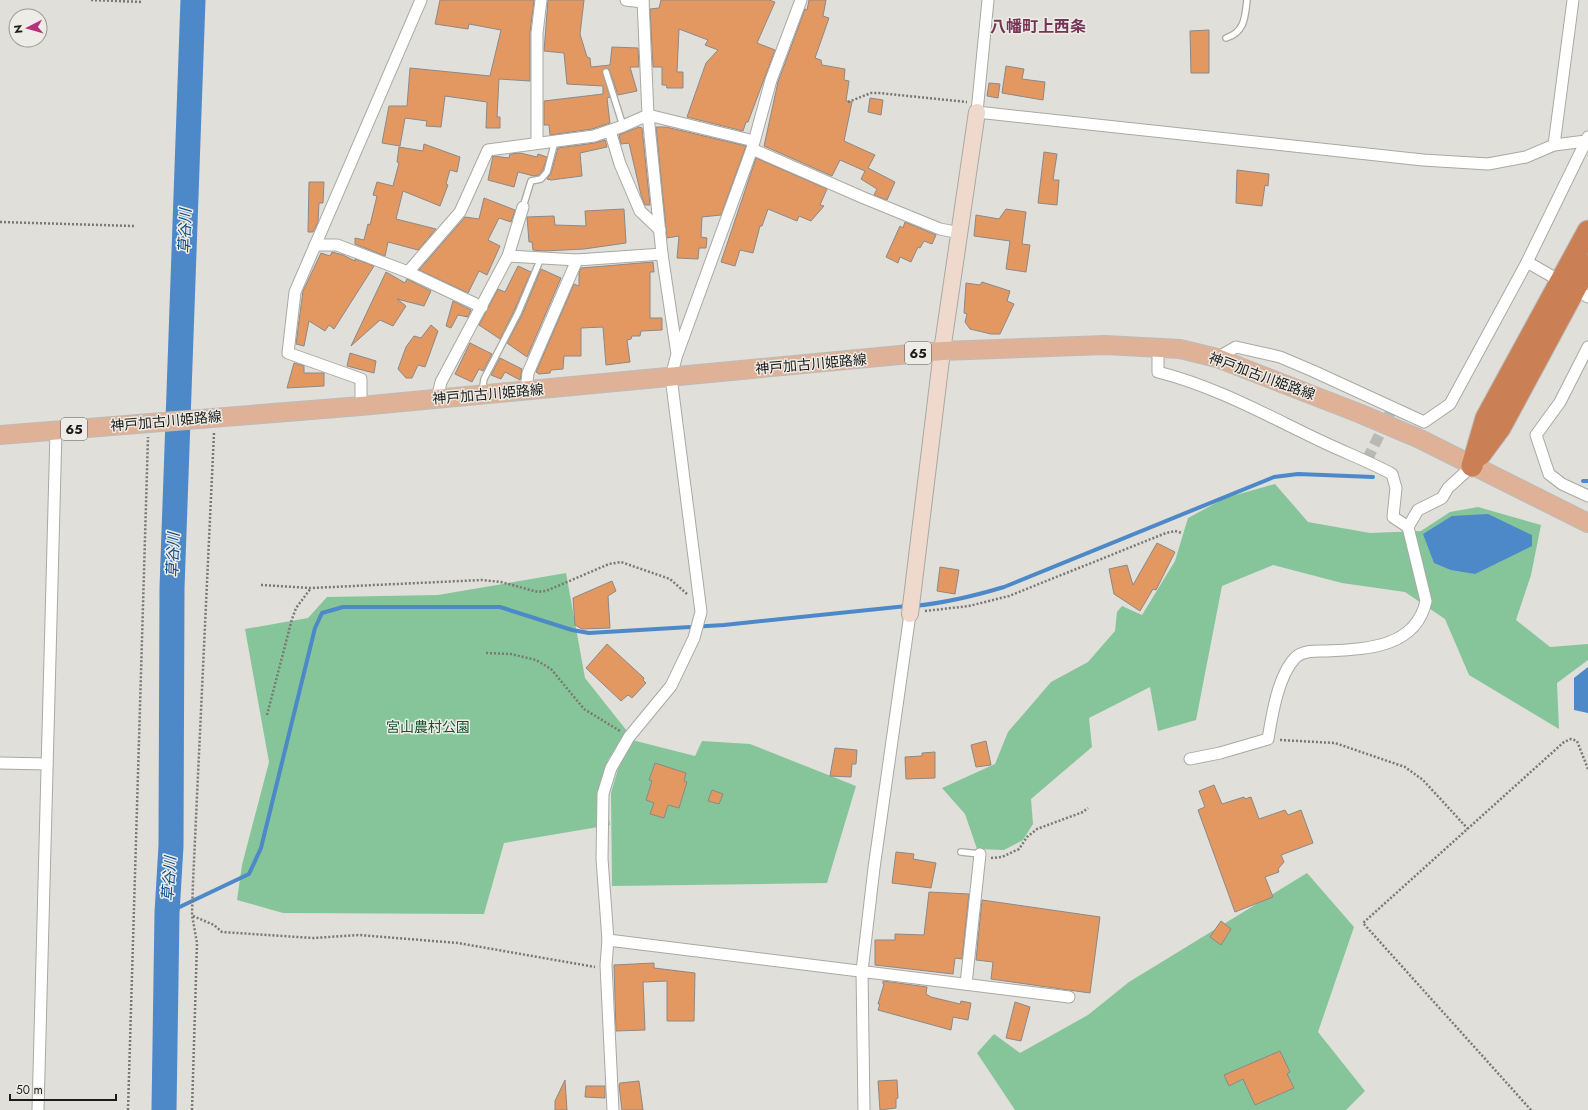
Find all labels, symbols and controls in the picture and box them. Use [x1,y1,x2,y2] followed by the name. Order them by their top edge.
[8,8,48,48] north arrow
[990,15,1086,38] district label: 八幡町上西条
[10,24,26,34] text: N
[173,206,197,254] water label: 草谷川
[905,342,931,364] road number: 65
[1206,347,1318,405] street label: 神戸加古川姫路線
[754,349,868,379] street label: 神戸加古川姫路線
[431,379,545,409] street label: 神戸加古川姫路線
[109,406,223,436] street label: 神戸加古川姫路線
[61,418,87,440] road number: 65
[161,530,185,578] water label: 草谷川
[386,717,470,737] park label: 宮山農村公園
[156,854,182,902] water label: 草谷川
[10,1076,116,1102] scale bar
[16,1081,43,1099] text: 50 m

